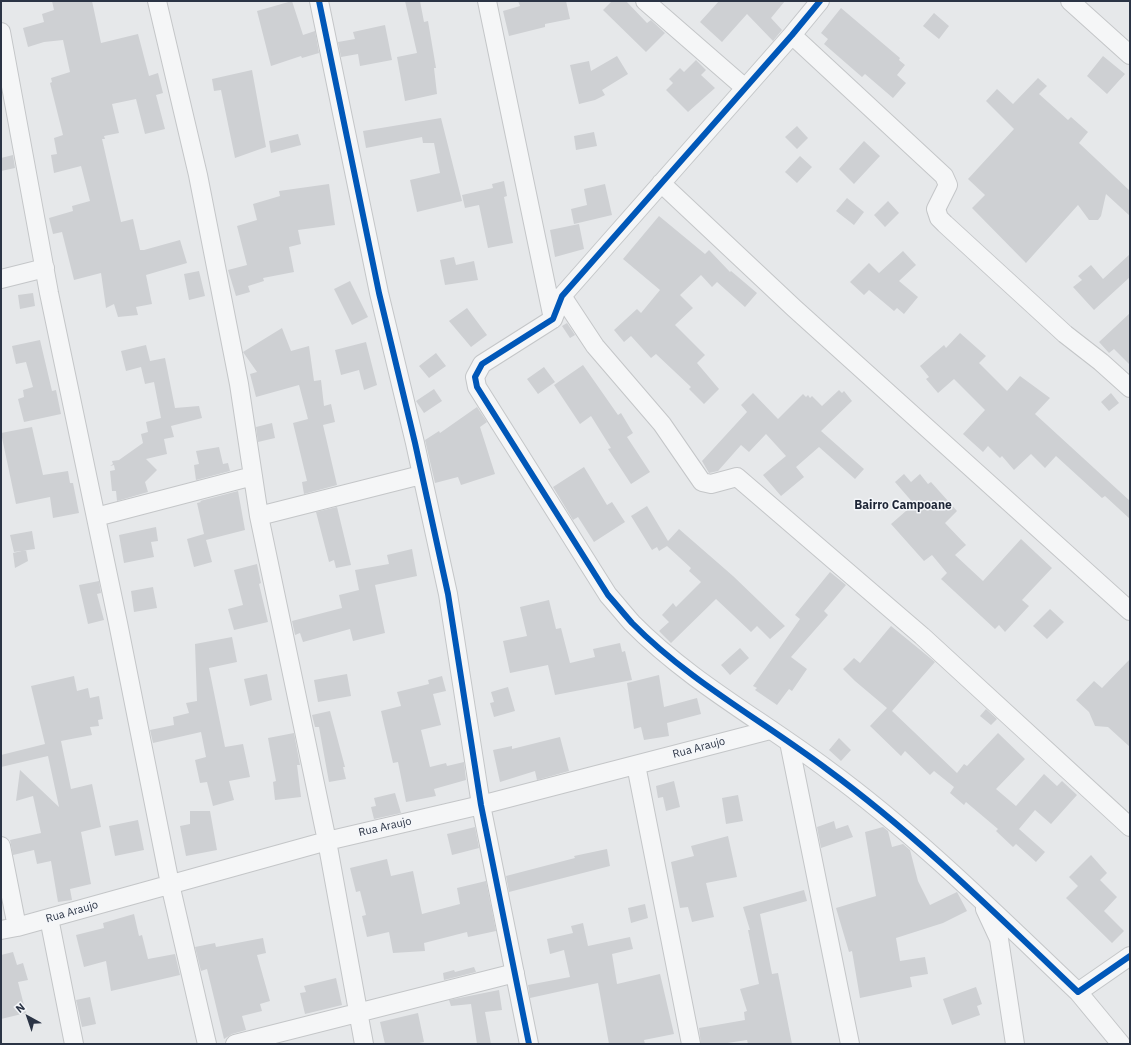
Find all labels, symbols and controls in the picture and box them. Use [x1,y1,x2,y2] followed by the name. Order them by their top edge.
[854,499,952,513] district label: Bairro Campoane
[671,735,727,761] street label: Rua Araujo
[357,815,413,839] street label: Rua Araujo
[44,898,100,926] street label: Rua Araujo
[8,997,48,1037] north arrow
[13,1000,28,1016] text: N

